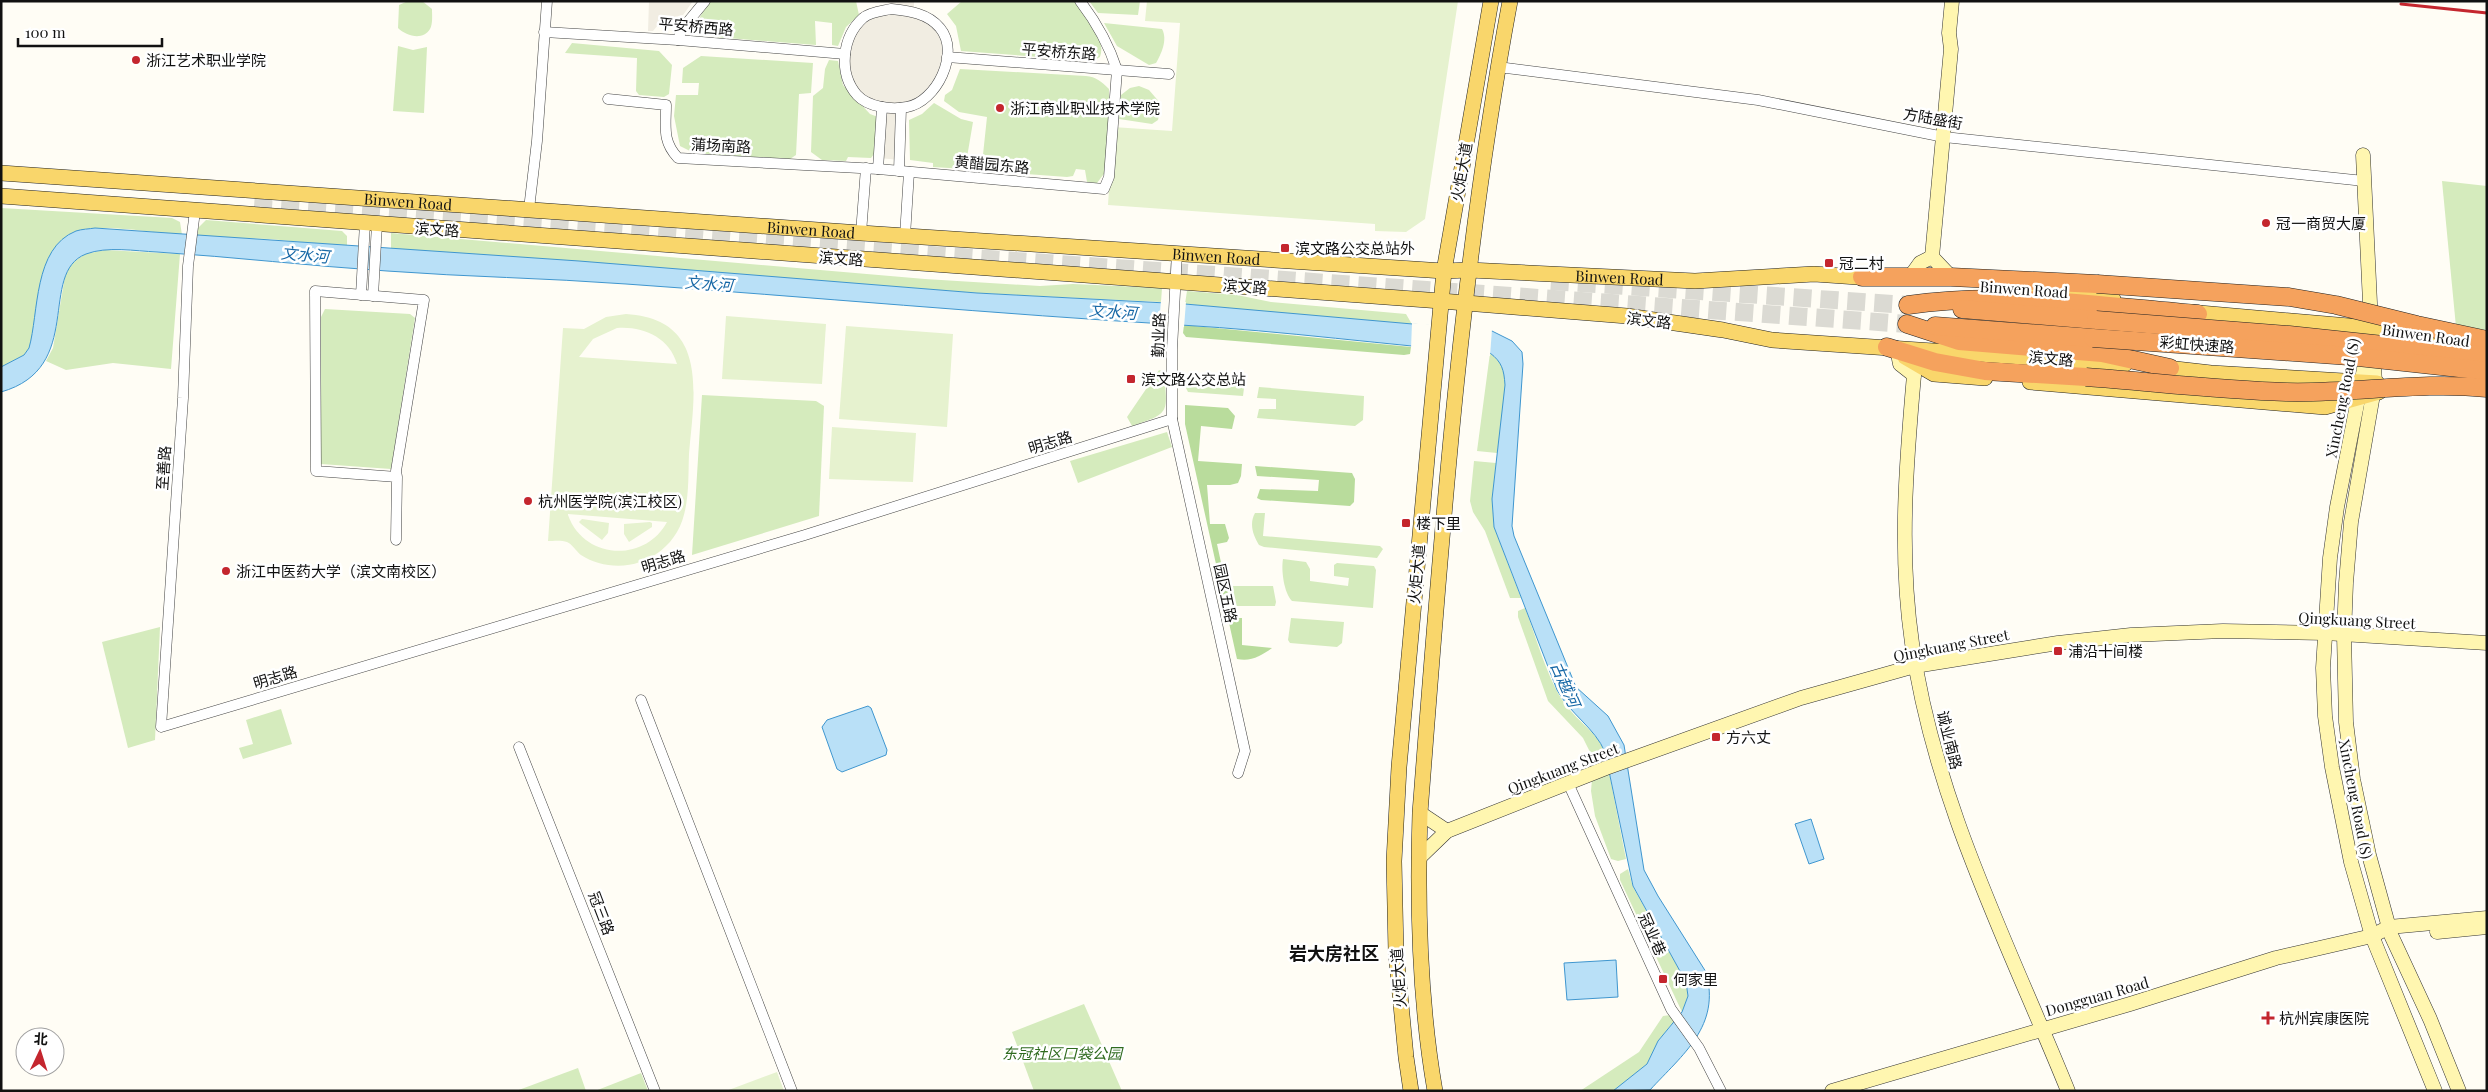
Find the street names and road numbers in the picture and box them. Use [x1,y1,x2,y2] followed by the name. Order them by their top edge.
[658,13,734,39] street label: 平安桥西路
[1021,38,1097,64] street label: 平安桥东路
[1902,103,1964,133] street label: 方陆盛街
[691,133,751,157] street label: 蒲场南路
[1446,141,1476,203] street label: 火炬大道
[954,151,1030,177] street label: 黄醋园东路
[363,188,453,214] street label: Binwen Road
[766,216,856,243] street label: Binwen Road
[414,217,460,241] street label: 滨文路
[1171,243,1261,269] street label: Binwen Road
[818,246,864,270] street label: 滨文路
[1575,265,1664,289] street label: Binwen Road
[1222,274,1268,298] street label: 滨文路
[1979,276,2069,302] street label: Binwen Road
[1625,307,1673,333] street label: 滨文路
[1147,312,1169,358] street label: 勤业路
[2381,319,2471,351] street label: Binwen Road
[2159,331,2235,357] street label: 彩虹快速路
[2321,336,2363,460] street label: Xincheng Road (S)
[2028,346,2074,370] street label: 滨文路
[1026,426,1074,458] street label: 明志路
[151,445,175,491] street label: 至善路
[1403,543,1429,605] street label: 火炬大道
[639,545,687,577] street label: 明志路
[1210,562,1242,624] street label: 园区五路
[2298,607,2417,633] street label: Qingkuang Street
[1891,624,2011,666] street label: Qingkuang Street
[251,661,299,693] street label: 明志路
[1933,708,1967,772] street label: 诚业南路
[1505,737,1622,798] street label: Qingkuang Street
[2335,737,2377,861] street label: Xincheng Road (S)
[585,888,619,938] street label: 冠三路
[1635,909,1671,959] street label: 冠业巷
[1386,947,1410,1009] street label: 火炬大道
[2043,972,2151,1020] street label: Dongguan Road

